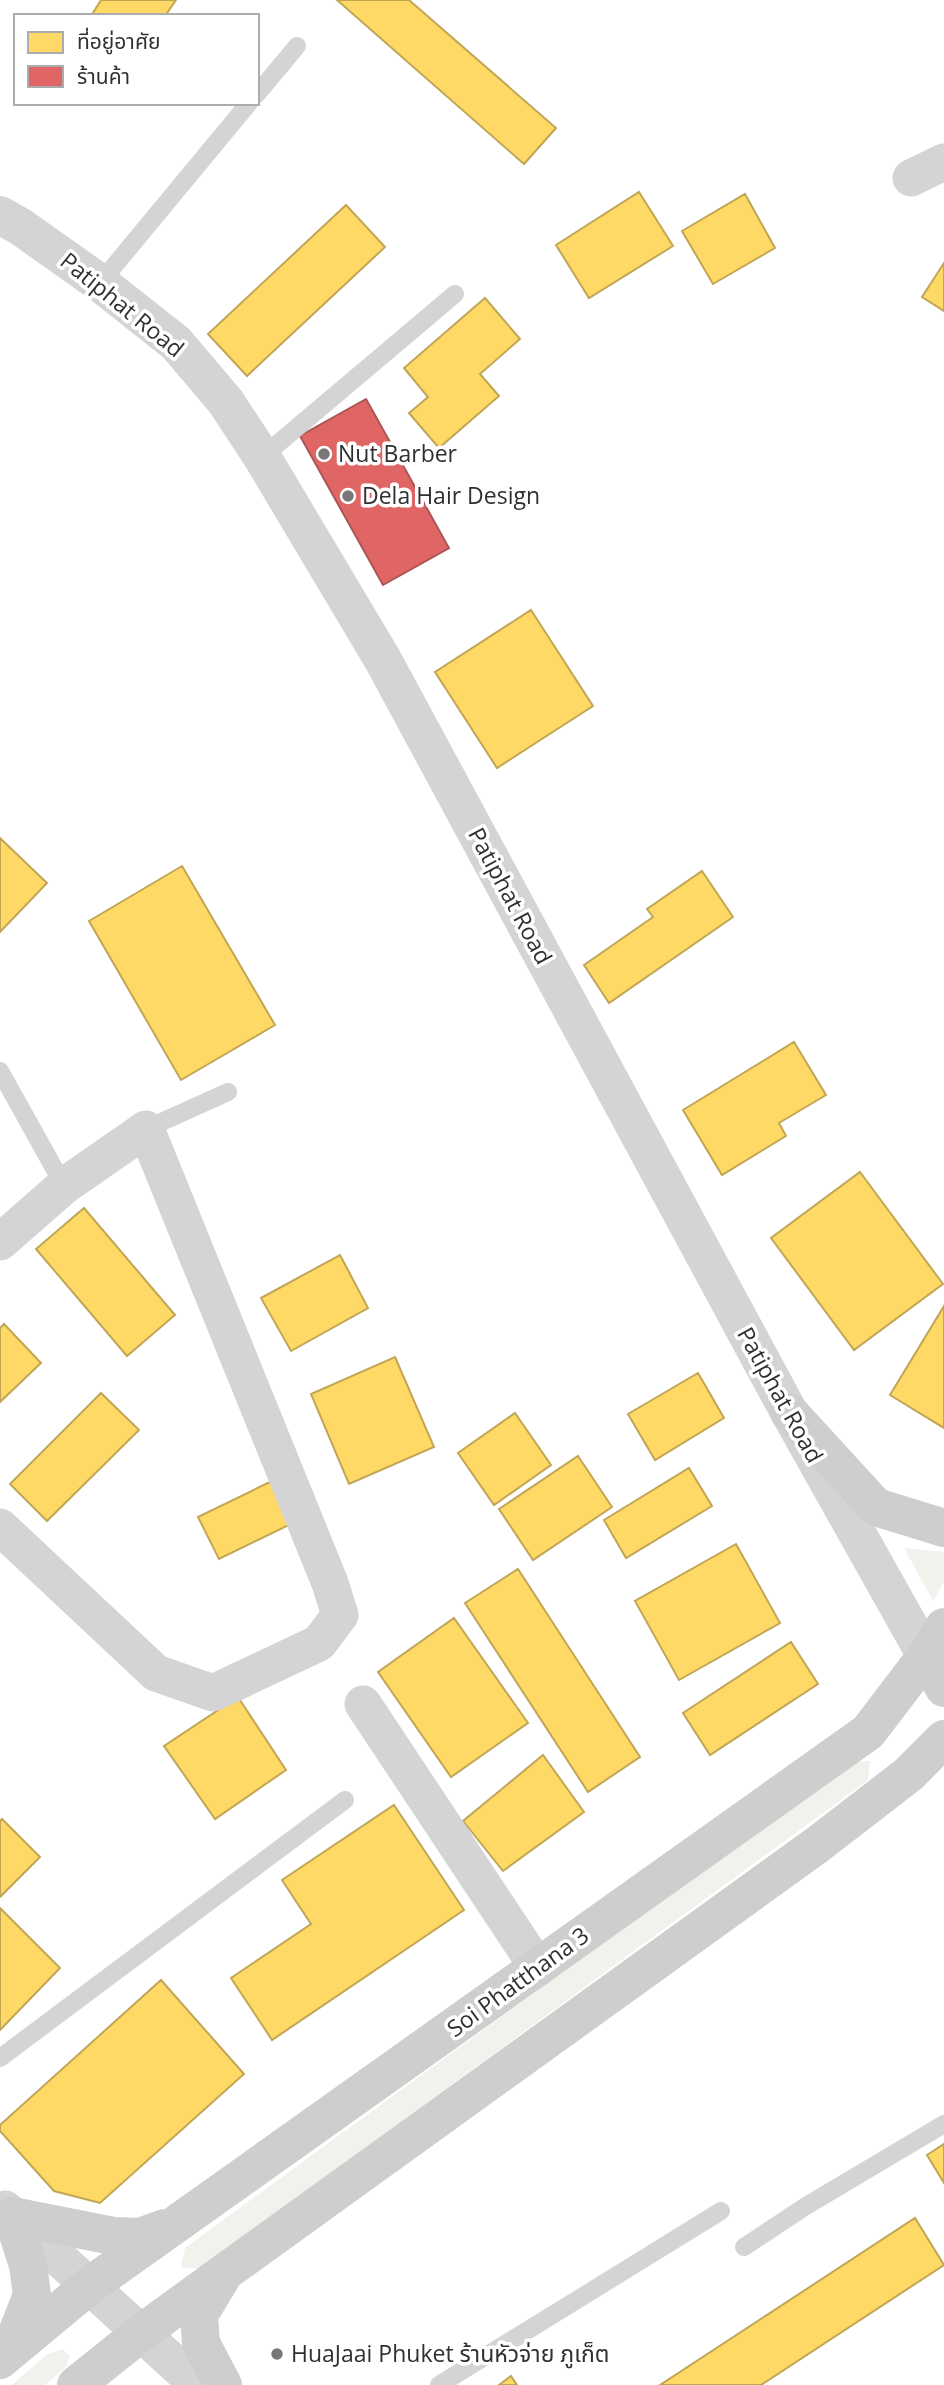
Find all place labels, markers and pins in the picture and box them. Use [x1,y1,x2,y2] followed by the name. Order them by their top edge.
[338,437,458,469] place label: Nut Barber
[316,446,332,462] marker: Nut Barber
[362,479,540,511] place label: Dela Hair Design
[340,488,356,504] marker: Dela Hair Design
[291,2337,609,2369] place label: HuaJaai Phuket ร้านหัวจ่าย ภูเก็ต
[269,2346,285,2362] marker: HuaJaai Phuket ร้านหัวจ่าย ภูเก็ต

